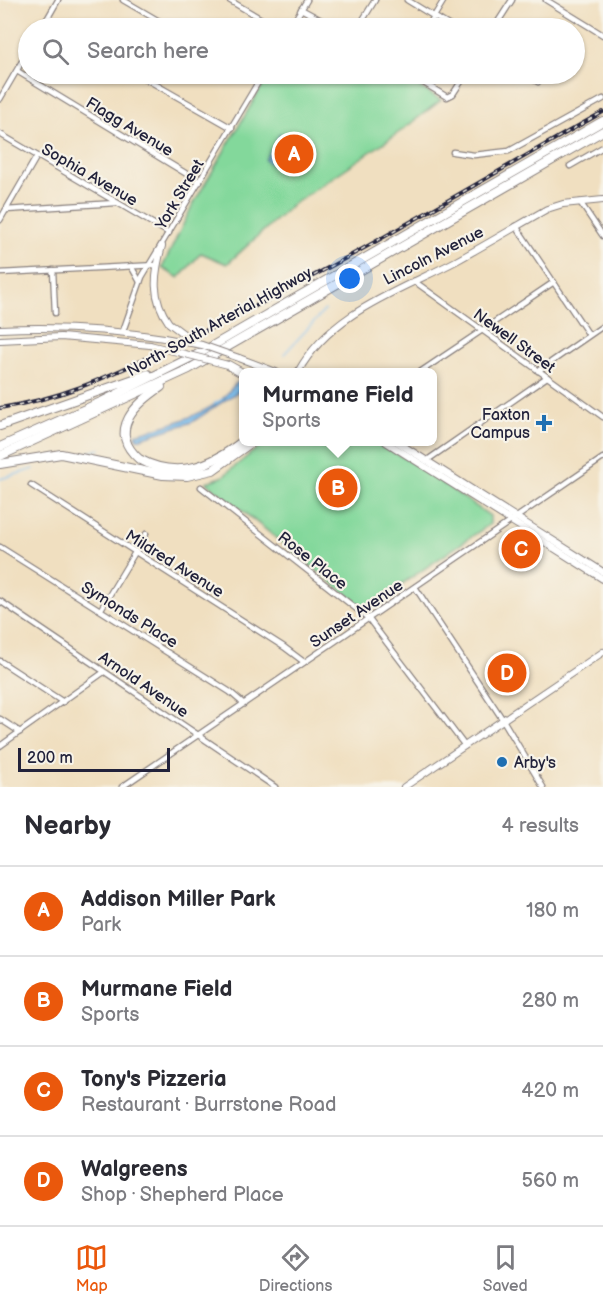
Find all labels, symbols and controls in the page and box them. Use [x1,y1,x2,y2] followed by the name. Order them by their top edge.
[18,18,585,84] search box
[39,35,72,68] icon: search
[87,38,209,65] text: Search here
[82,94,177,161] street label: Flagg Avenue
[274,132,314,176] pin: A
[38,140,141,211] street label: Sophia Avenue
[151,156,209,234] street label: York Street
[380,223,488,290] street label: Lincoln Avenue
[124,263,316,381] street label: North-South Arterial Highway
[335,264,364,293] your location
[469,305,559,377] street label: Newell Street
[239,368,437,446] popup
[262,382,414,409] text: Murmane Field
[470,406,530,443] place label: Faxton Campus
[262,409,321,433] text: Sports
[535,414,553,432] marker: Faxton Campus
[318,466,358,510] pin: B
[122,526,227,602] street label: Mildred Avenue
[502,526,540,572] pin: C
[274,528,351,594] street label: Rose Place
[307,576,407,652] street label: Sunset Avenue
[77,578,181,653] street label: Symonds Place
[95,648,192,723] street label: Arnold Avenue
[488,650,526,696] pin: D
[18,745,170,772] scale bar
[27,749,73,768] text: 200 m
[514,754,556,773] place label: Arby's
[495,755,509,769] marker: Arby's
[24,811,111,842] text: Nearby
[501,814,579,838] text: 4 results
[81,886,276,913] text: Addison Miller Park
[37,899,50,923] text: A
[526,899,579,923] text: 180 m
[81,913,121,937] text: Park
[81,976,232,1003] text: Murmane Field
[36,989,51,1013] text: B
[522,989,579,1013] text: 280 m
[81,1003,139,1027] text: Sports
[81,1066,227,1093] text: Tony's Pizzeria
[36,1079,51,1103] text: C
[521,1079,579,1103] text: 420 m
[81,1093,337,1117] text: Restaurant · Burrstone Road
[81,1156,187,1183] text: Walgreens
[37,1169,50,1193] text: D
[522,1169,579,1193] text: 560 m
[81,1183,284,1207] text: Shop · Shepherd Place
[75,1241,108,1296] tab: Map
[259,1241,332,1296] tab: Directions
[483,1241,528,1296] tab: Saved

